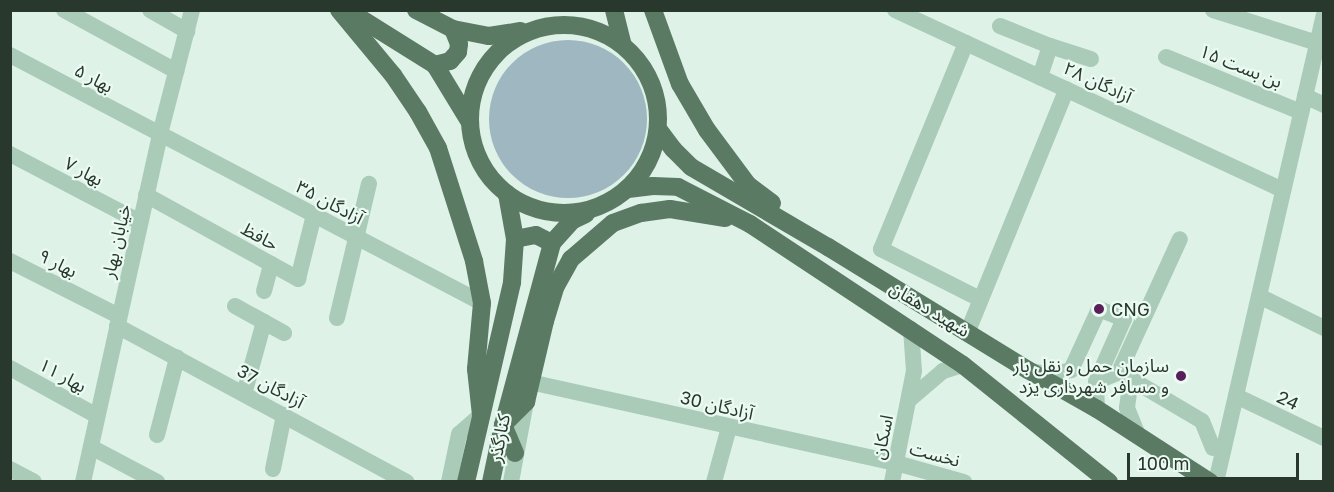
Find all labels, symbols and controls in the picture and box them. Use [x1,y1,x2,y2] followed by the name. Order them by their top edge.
[1196,40,1286,92] street label: بن بست ۱۵
[1060,57,1136,107] street label: ۲۸ آزادگان
[71,59,117,97] street label: بهار ۵
[61,152,107,190] street label: بهار ۷
[293,175,367,229] street label: آزادگان ۳۵
[97,202,135,280] street label: خیابان بهار
[238,217,282,255] street label: حافظ
[35,244,81,282] street label: بهار ۹
[886,277,974,341] street label: شهید دهقان
[1111,298,1150,320] place label: CNG
[1092,302,1106,316] marker: CNG
[36,353,90,397] street label: بهار ۱۱
[1013,355,1169,398] place label: سازمان حمل و نقل بار و مسافر شهرداری یزد
[234,359,308,413] street label: آزادگان 37
[1174,369,1188,383] marker: سازمان حمل و نقل بار و مسافر شهرداری یزد
[678,386,756,424] street label: آزادگان 30
[1274,386,1302,414] street label: 24
[484,412,514,464] street label: کنارگذر
[867,413,897,461] street label: اسکان
[907,437,963,471] street label: نخست
[1130,441,1302,479] scale bar
[1138,452,1189,474] text: 100 m

